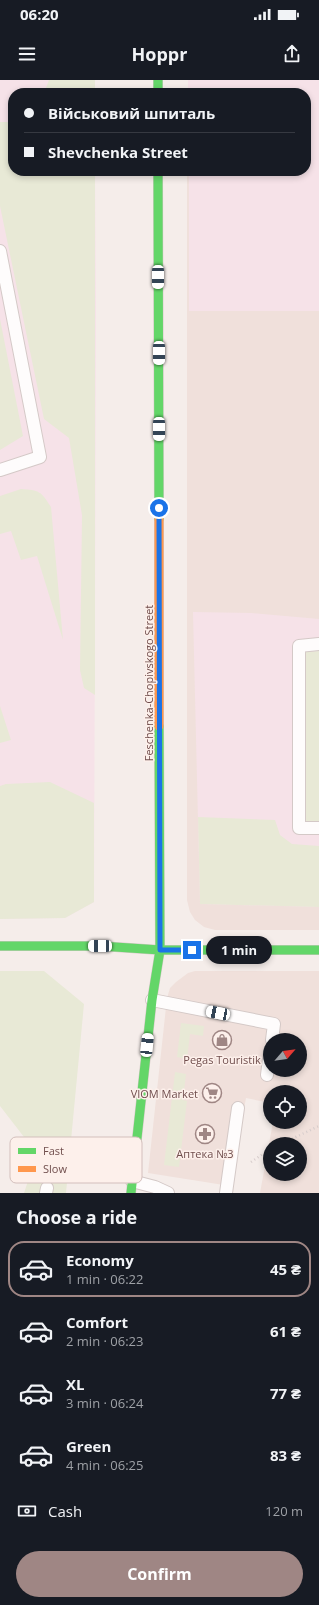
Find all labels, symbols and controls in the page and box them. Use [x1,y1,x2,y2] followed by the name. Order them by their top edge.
[20,4,59,24] text: 06:20
[132,42,187,66] text: Hoppr
[16,43,38,65] icon: menu
[281,43,303,65] icon: share
[48,103,215,123] text: Військовий шпиталь
[48,142,188,162] text: Shevchenka Street
[152,265,164,289] car
[153,341,165,365] car
[153,417,165,441] car
[150,499,168,517] route start
[141,605,156,761] street label: Feschenka-Chopivskogo Street
[206,936,272,964] callout: 1 min
[88,940,112,952] car
[183,941,201,959] route end
[221,941,257,959] text: 1 min
[205,1005,231,1021] car
[211,1029,233,1051] shop icon: Pegas Touristik
[140,1032,154,1058] car
[263,1033,307,1077] north arrow
[263,1033,307,1181] map controls
[183,1052,261,1067] place label: Pegas Touristik
[201,1082,223,1104] supermarket icon: VIOM Market
[263,1085,307,1129] button: locate
[131,1086,198,1101] place label: VIOM Market
[194,1123,216,1145] pharmacy icon: Аптека №3
[10,1137,142,1183] legend
[263,1137,307,1181] button: layers
[43,1143,64,1158] text: Fast
[176,1146,234,1161] place label: Аптека №3
[43,1161,67,1176] text: Slow
[16,1205,137,1229] text: Choose a ride
[66,1250,134,1270] text: Economy
[18,1251,54,1287] icon: car
[270,1259,301,1279] text: 45 ₴
[66,1270,143,1288] text: 1 min · 06:22
[66,1312,128,1332] text: Comfort
[18,1313,54,1349] icon: car
[270,1321,301,1341] text: 61 ₴
[66,1332,143,1350] text: 2 min · 06:23
[66,1374,84,1394] text: XL
[18,1375,54,1411] icon: car
[270,1383,301,1403] text: 77 ₴
[66,1394,143,1412] text: 3 min · 06:24
[66,1436,111,1456] text: Green
[18,1437,54,1473] icon: car
[270,1445,301,1465] text: 83 ₴
[66,1456,143,1474] text: 4 min · 06:25
[16,1500,38,1522] icon: cash
[48,1501,82,1521] text: Cash
[265,1502,303,1520] text: 120 m
[16,1551,303,1597] button: Confirm

